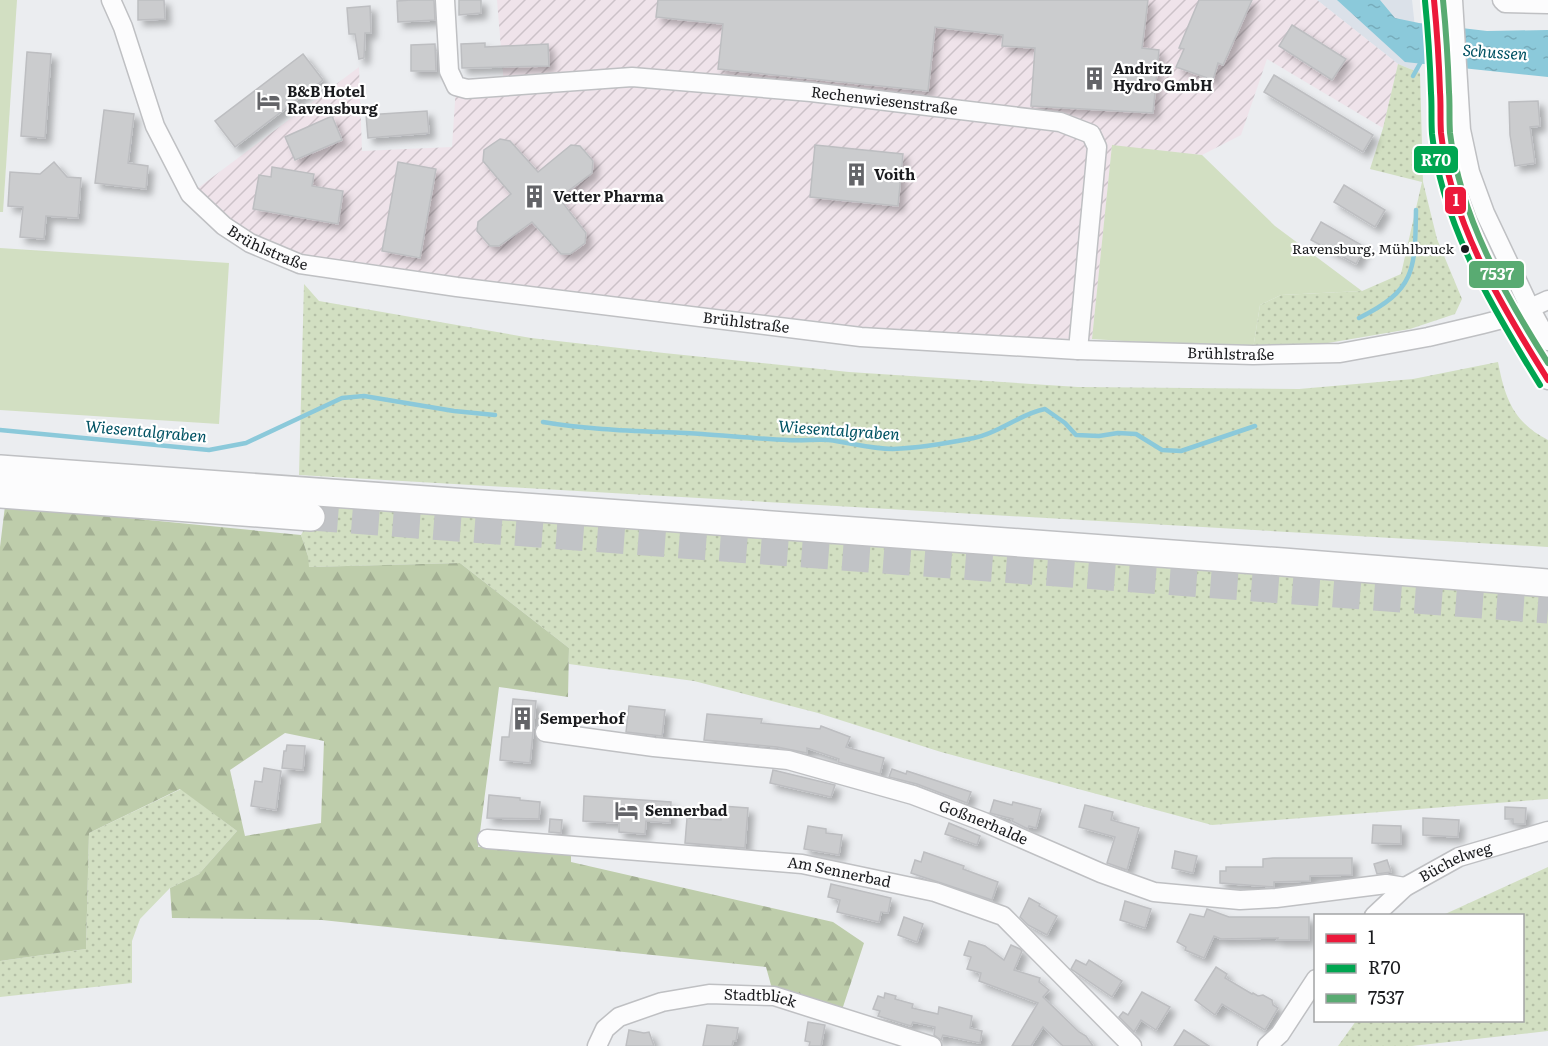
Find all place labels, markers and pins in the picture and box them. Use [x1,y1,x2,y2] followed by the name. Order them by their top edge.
[1113,56,1213,96] place label: Andritz Hydro GmbH
[1082,65,1108,91] building icon: Andritz Hydro GmbH
[287,79,379,119] place label: B&B Hotel Ravensburg
[256,88,282,114] hotel icon: B&B Hotel Ravensburg
[843,162,869,188] building icon: Voith
[874,162,915,185] place label: Voith
[522,184,548,210] building icon: Vetter Pharma
[553,184,664,207] place label: Vetter Pharma
[1292,238,1454,258] place label: Ravensburg, Mühlbruck
[1459,243,1471,255] marker: Ravensburg, Mühlbruck
[509,706,535,732] building icon: Semperhof
[540,706,626,729] place label: Semperhof
[614,798,640,824] hotel icon: Sennerbad
[645,798,728,821] place label: Sennerbad

